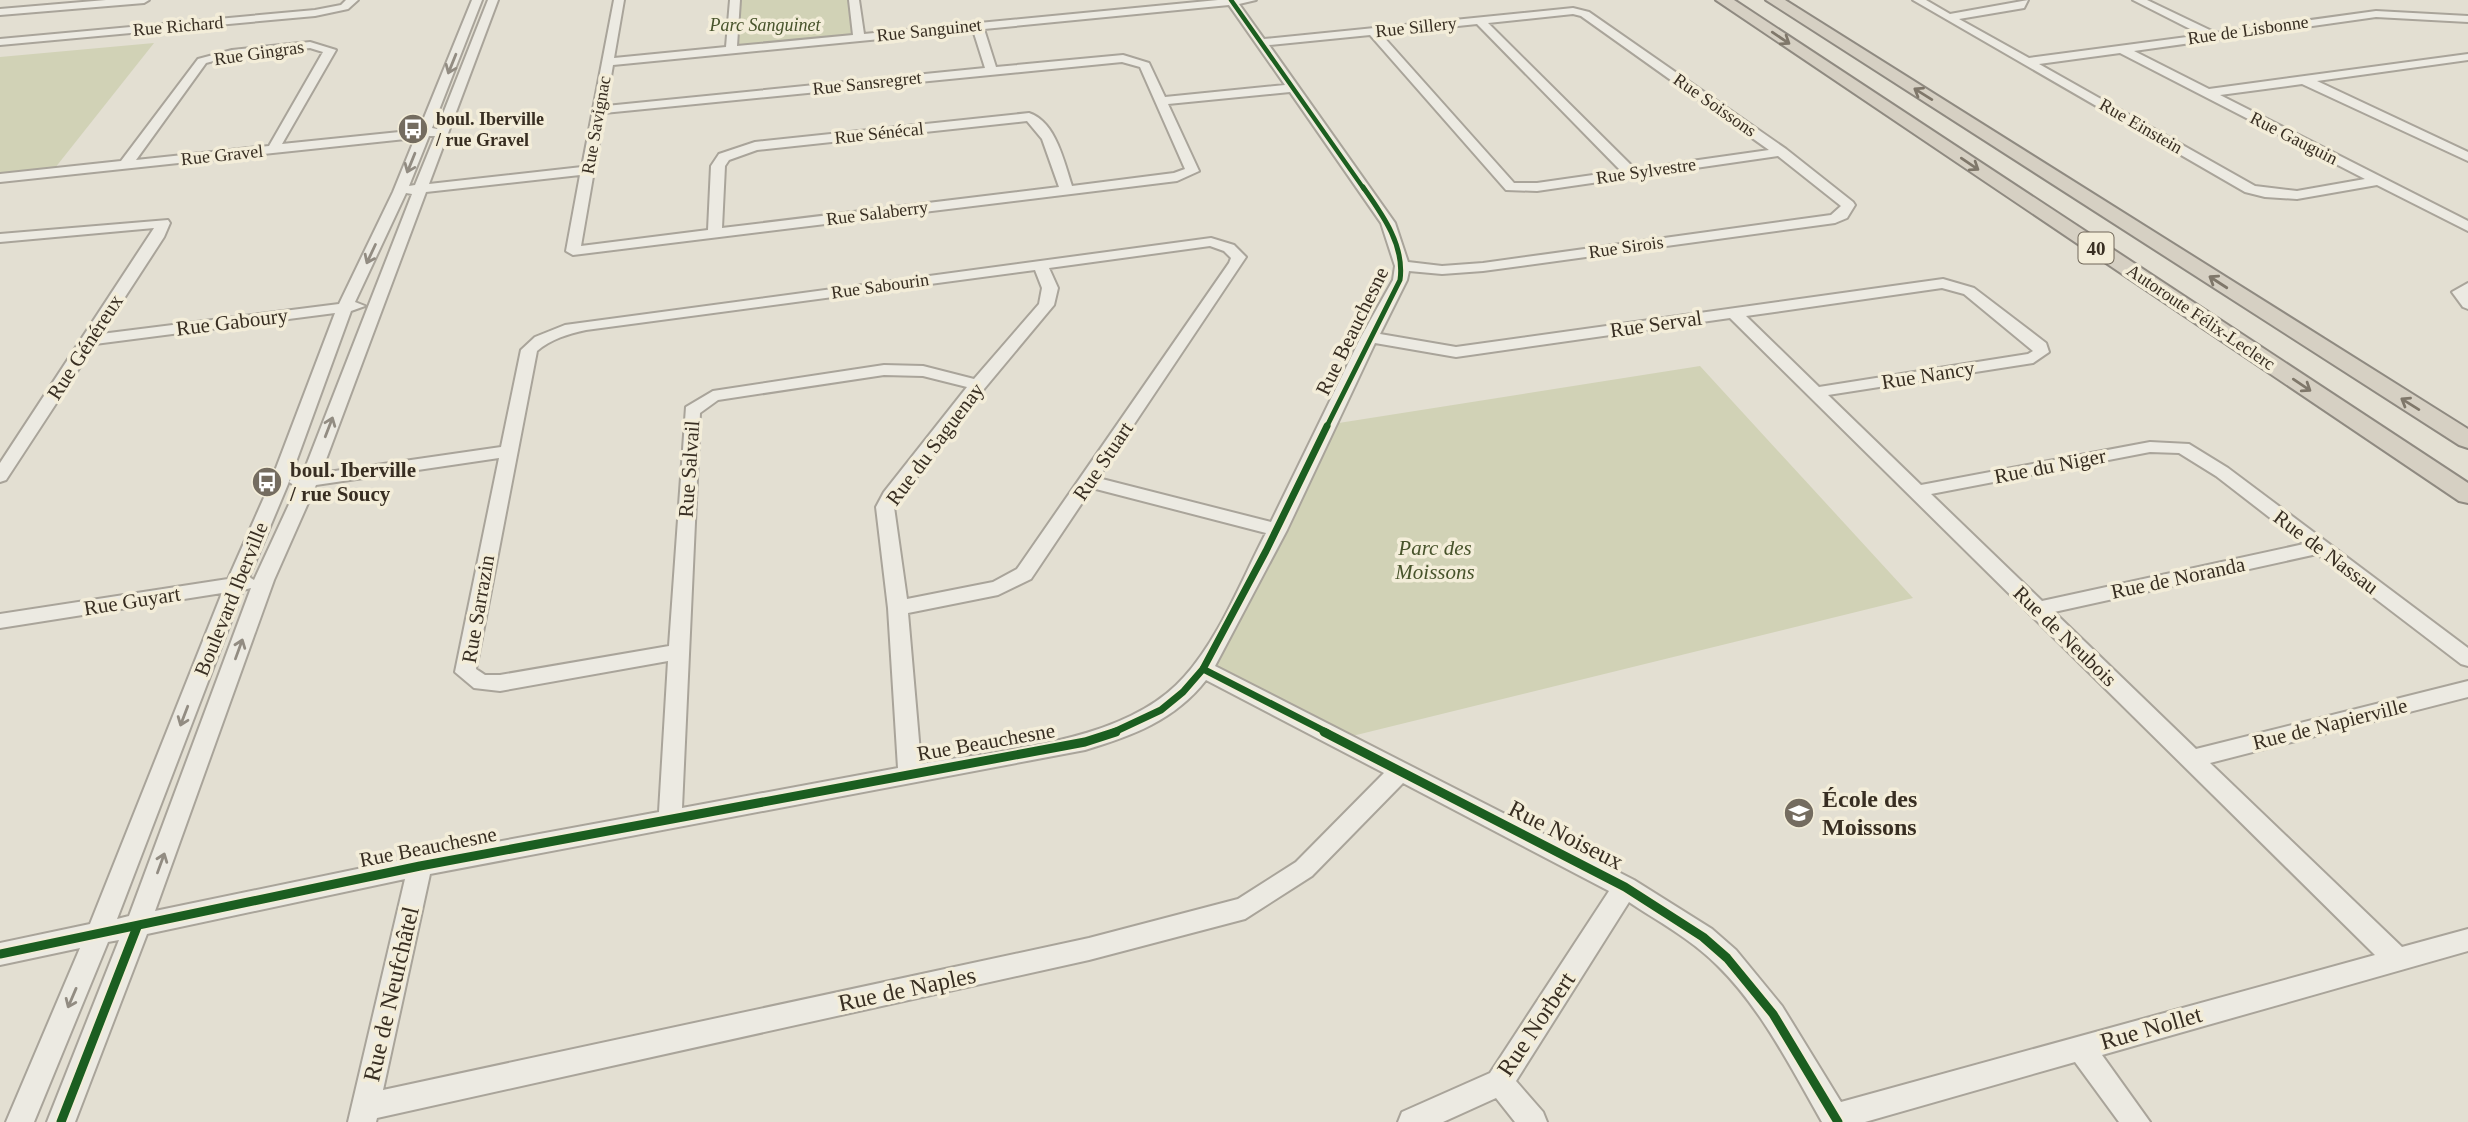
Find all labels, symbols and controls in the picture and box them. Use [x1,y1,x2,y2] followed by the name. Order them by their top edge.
[132,12,224,40] street label: Rue Richard
[2186,12,2310,48] street label: Rue de Lisbonne
[1374,13,1458,41] street label: Rue Sillery
[709,15,821,35] park label: Parc Sanguinet
[875,15,983,45] street label: Rue Sanguinet
[1770,31,1790,45] one-way arrow
[213,37,305,69] street label: Rue Gingras
[444,52,457,74] one-way arrow
[812,67,922,99] street label: Rue Sansregret
[1670,69,1760,141] street label: Rue Soissons
[578,74,614,176] street label: Rue Savignac
[1913,87,1933,101] one-way arrow
[2096,94,2186,158] street label: Rue Einstein
[2247,107,2341,169] street label: Rue Gauguin
[435,109,544,150] place label: boul. Iberville / rue Gravel
[396,112,430,146] bus stop icon: boul. Iberville / rue Gravel
[833,118,925,148] street label: Rue Sénécal
[180,141,264,169] street label: Rue Gravel
[404,151,417,173] one-way arrow
[1595,154,1697,188] street label: Rue Sylvestre
[1960,157,1979,171] one-way arrow
[825,197,929,229] street label: Rue Salaberry
[1587,232,1665,262] street label: Rue Sirois
[2078,232,2114,264] road number: 40
[363,243,376,264] one-way arrow
[2123,260,2279,374] street label: Autoroute Félix-Leclerc
[1311,263,1393,399] street label: Rue Beauchesne
[830,269,930,303] street label: Rue Sabourin
[2209,274,2229,288] one-way arrow
[42,289,128,404] street label: Rue Généreux
[175,303,290,341] street label: Rue Gaboury
[1608,306,1704,342] street label: Rue Serval
[1880,356,1977,394] street label: Rue Nancy
[881,378,989,510] street label: Rue du Saguenay
[2292,378,2312,392] one-way arrow
[2401,396,2421,410] one-way arrow
[324,417,336,439] one-way arrow
[1068,417,1138,505] street label: Rue Stuart
[674,419,704,518] street label: Rue Salvail
[1992,443,2108,489] street label: Rue du Niger
[289,458,416,506] place label: boul. Iberville / rue Soucy
[250,465,284,499] bus stop icon: boul. Iberville / rue Soucy
[2269,505,2383,599] street label: Rue de Nassau
[189,519,273,679] street label: Boulevard Iberville
[1394,536,1475,584] park label: Parc des Moissons
[2109,552,2248,604] street label: Rue de Noranda
[457,553,499,665] street label: Rue Sarrazin
[2008,581,2122,691] street label: Rue de Neubois
[82,582,182,620] street label: Rue Guyart
[234,638,246,660] one-way arrow
[2250,693,2410,755] street label: Rue de Napierville
[177,705,190,726] one-way arrow
[915,718,1057,766] street label: Rue Beauchesne
[1822,786,1917,840] place label: École des Moissons
[1505,795,1627,875] street label: Rue Noiseux
[1782,796,1816,830] school or university icon: École des Moissons
[357,822,499,872] street label: Rue Beauchesne
[156,852,168,874] one-way arrow
[358,904,424,1084] street label: Rue de Neufchâtel
[836,962,978,1016] street label: Rue de Naples
[1492,967,1580,1081] street label: Rue Norbert
[65,987,78,1008] one-way arrow
[2097,1001,2205,1055] street label: Rue Nollet

